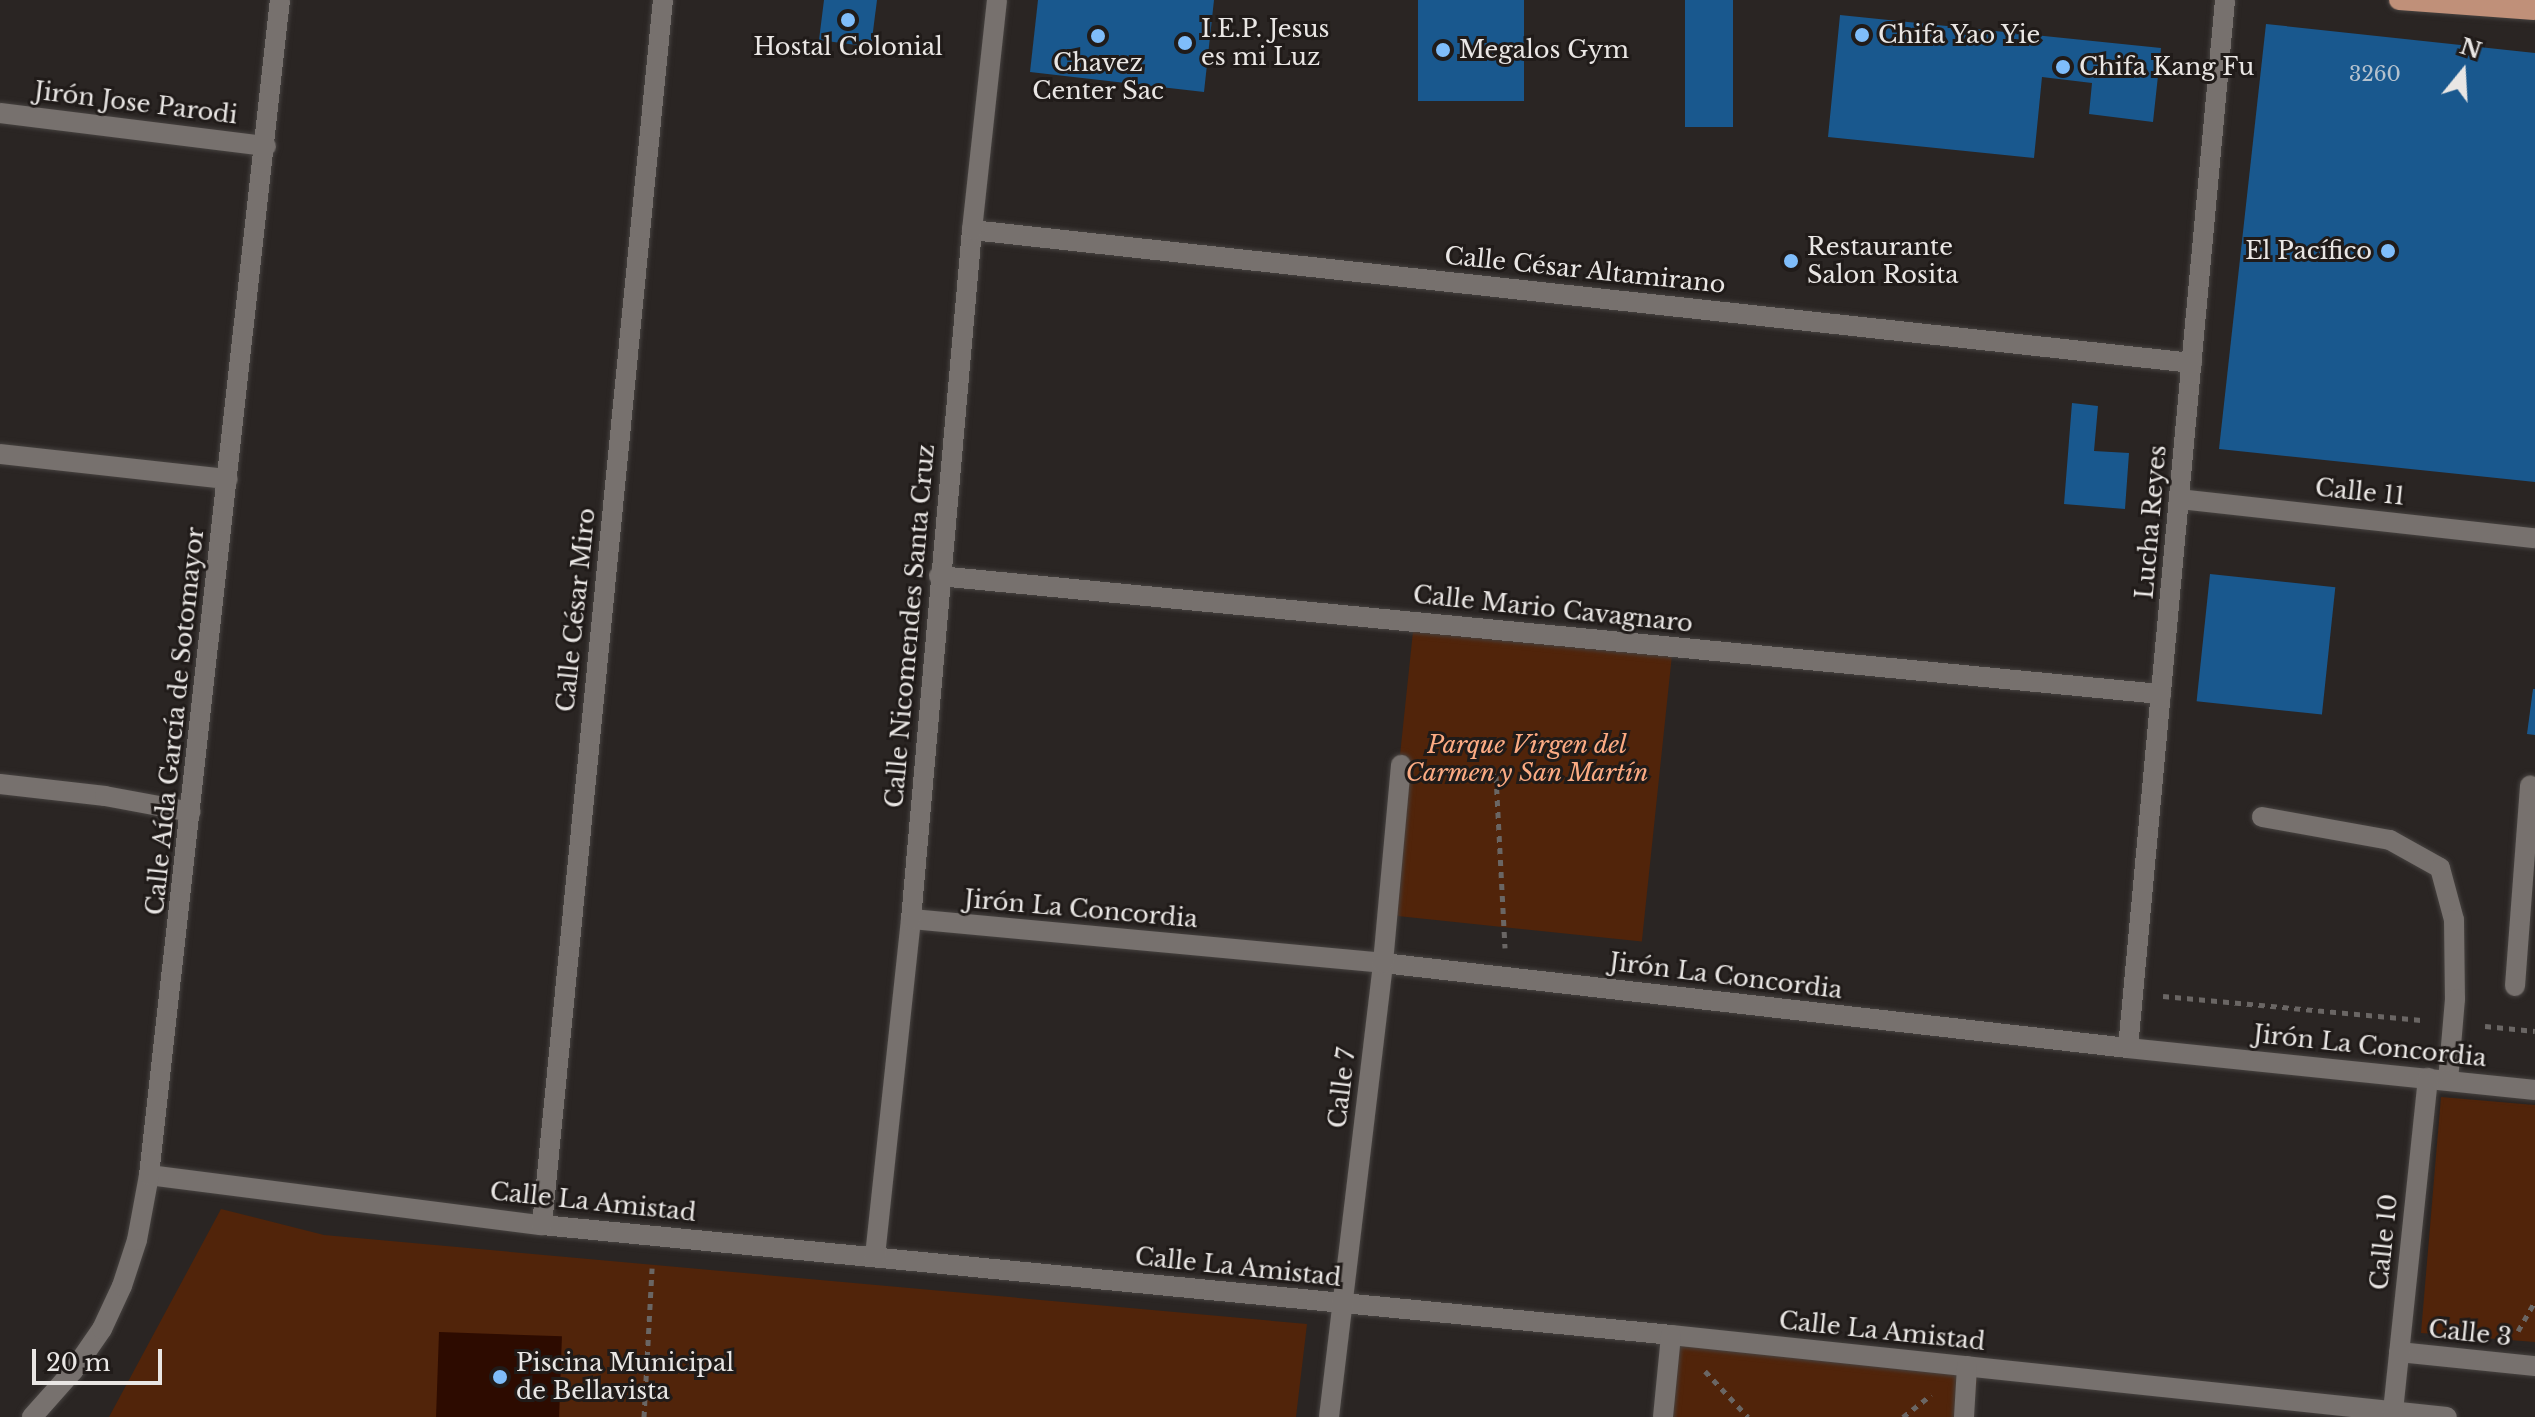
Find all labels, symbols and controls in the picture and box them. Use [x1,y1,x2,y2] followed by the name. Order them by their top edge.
[839,11,857,29] marker: Hostal Colonial
[1201,15,1329,71] place label: I.E.P. Jesus es mi Luz
[1878,21,2042,49] place label: Chifa Yao Yie
[1853,26,1871,44] marker: Chifa Yao Yie
[1089,27,1107,45] marker: Chavez Center Sac
[2423,32,2503,112] north arrow
[753,33,943,61] place label: Hostal Colonial
[2457,33,2485,65] text: N
[1176,34,1194,52] marker: I.E.P. Jesus es mi Luz
[1459,36,1629,64] place label: Megalos Gym
[1434,41,1452,59] marker: Megalos Gym
[1032,49,1164,105] place label: Chavez Center Sac
[2079,53,2255,81] place label: Chifa Kang Fu
[2054,58,2072,76] marker: Chifa Kang Fu
[2349,62,2401,86] house number: 3260
[33,76,239,130] street label: Jirón Jose Parodi
[1807,233,1959,289] place label: Restaurante Salon Rosita
[2245,237,2372,265] place label: El Pacífico
[1442,241,1728,299] street label: Calle César Altamirano
[2379,242,2397,260] marker: El Pacífico
[1782,252,1800,270] marker: Restaurante Salon Rosita
[880,443,940,809] street label: Calle Nicomendes Santa Cruz
[2130,444,2172,600] street label: Lucha Reyes
[2314,473,2406,511] street label: Calle 11
[551,506,601,714] street label: Calle César Miro
[140,525,210,917] street label: Calle Aída García de Sotomayor
[1412,580,1694,638] street label: Calle Mario Cavagnaro
[1405,731,1649,787] park label: Parque Virgen del Carmen y San Martín
[963,884,1199,934] street label: Jirón La Concordia
[1608,947,1844,1005] street label: Jirón La Concordia
[2252,1019,2488,1073] street label: Jirón La Concordia
[1323,1046,1361,1130] street label: Calle 7
[488,1177,698,1227] street label: Calle La Amistad
[2365,1192,2403,1292] street label: Calle 10
[1133,1242,1343,1292] street label: Calle La Amistad
[1777,1306,1987,1356] street label: Calle La Amistad
[2427,1314,2513,1352] street label: Calle 3
[36,1333,166,1383] scale bar
[46,1348,111,1377] text: 20 m
[516,1349,734,1405] place label: Piscina Municipal de Bellavista
[491,1368,509,1386] marker: Piscina Municipal de Bellavista

